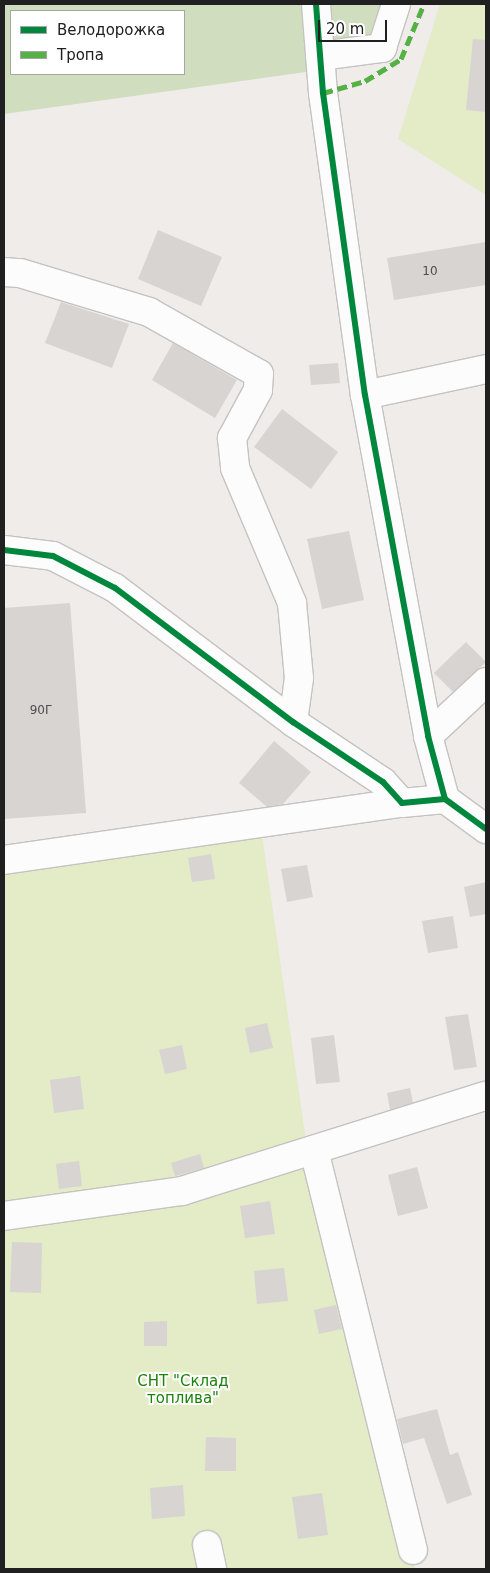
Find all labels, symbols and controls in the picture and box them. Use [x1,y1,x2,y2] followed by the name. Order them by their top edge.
[10,10,185,75] legend
[320,10,389,42] scale bar
[326,20,364,38] text: 20 m
[57,21,165,39] text: Велодорожка
[57,46,104,64] text: Тропа
[422,265,438,279] house number: 10
[30,704,52,718] house number: 90Г
[137,1372,229,1407] park label: СНТ "Склад топлива"

